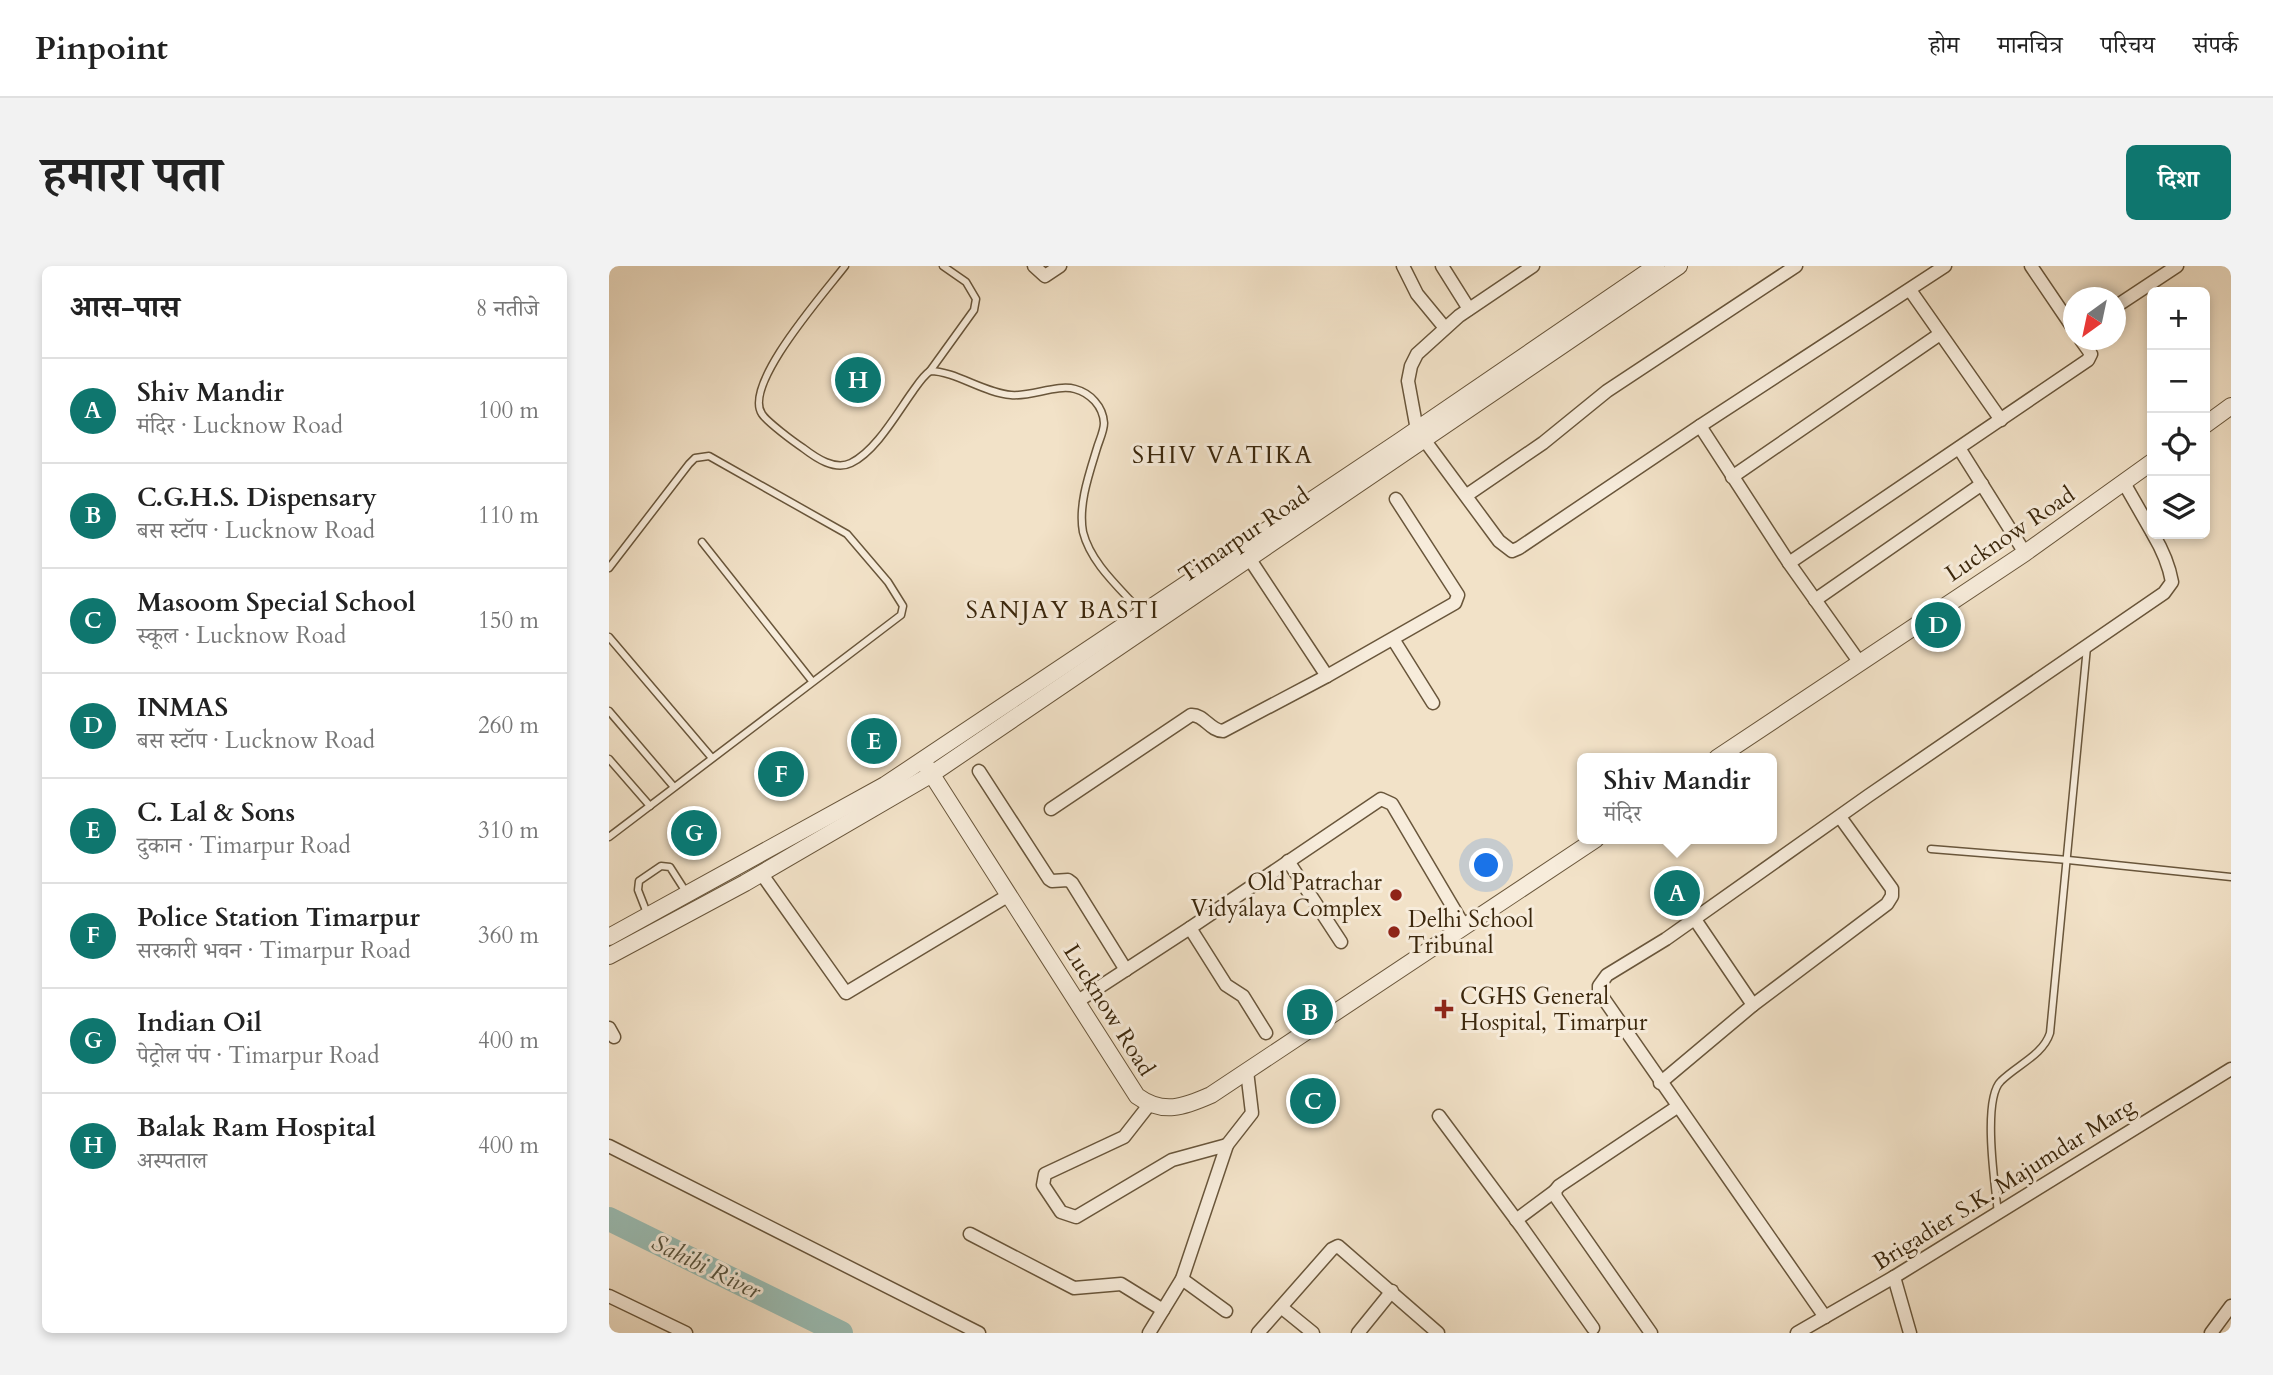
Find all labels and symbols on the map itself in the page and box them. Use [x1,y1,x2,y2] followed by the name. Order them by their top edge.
[2063,287,2126,350] north arrow
[835,354,881,406] pin: H
[1132,439,1314,472] district label: SHIV VATIKA
[1173,479,1316,590] street label: Timarpur Road
[1939,479,2081,589] street label: Lucknow Road
[966,594,1160,627] district label: SANJAY BASTI
[1915,599,1961,651] pin: D
[851,715,897,767] pin: E
[758,748,804,800] pin: F
[671,807,717,859] pin: G
[1469,848,1503,882] your location
[1191,867,1383,924] place label: Old Patrachar Vidyalaya Complex
[1654,867,1700,919] pin: A
[1388,887,1404,903] marker: Old Patrachar Vidyalaya Complex
[1408,904,1534,961] place label: Delhi School Tribunal
[1386,924,1402,940] marker: Delhi School Tribunal
[1056,938,1162,1082] street label: Lucknow Road
[1460,981,1648,1038] place label: CGHS General Hospital, Timarpur
[1287,986,1333,1038] pin: B
[1434,999,1454,1019] marker: CGHS General Hospital, Timarpur
[1290,1075,1336,1127] pin: C
[1867,1090,2141,1278] street label: Brigadier S.K. Majumdar Marg
[646,1226,767,1308] water label: Sahibi River

